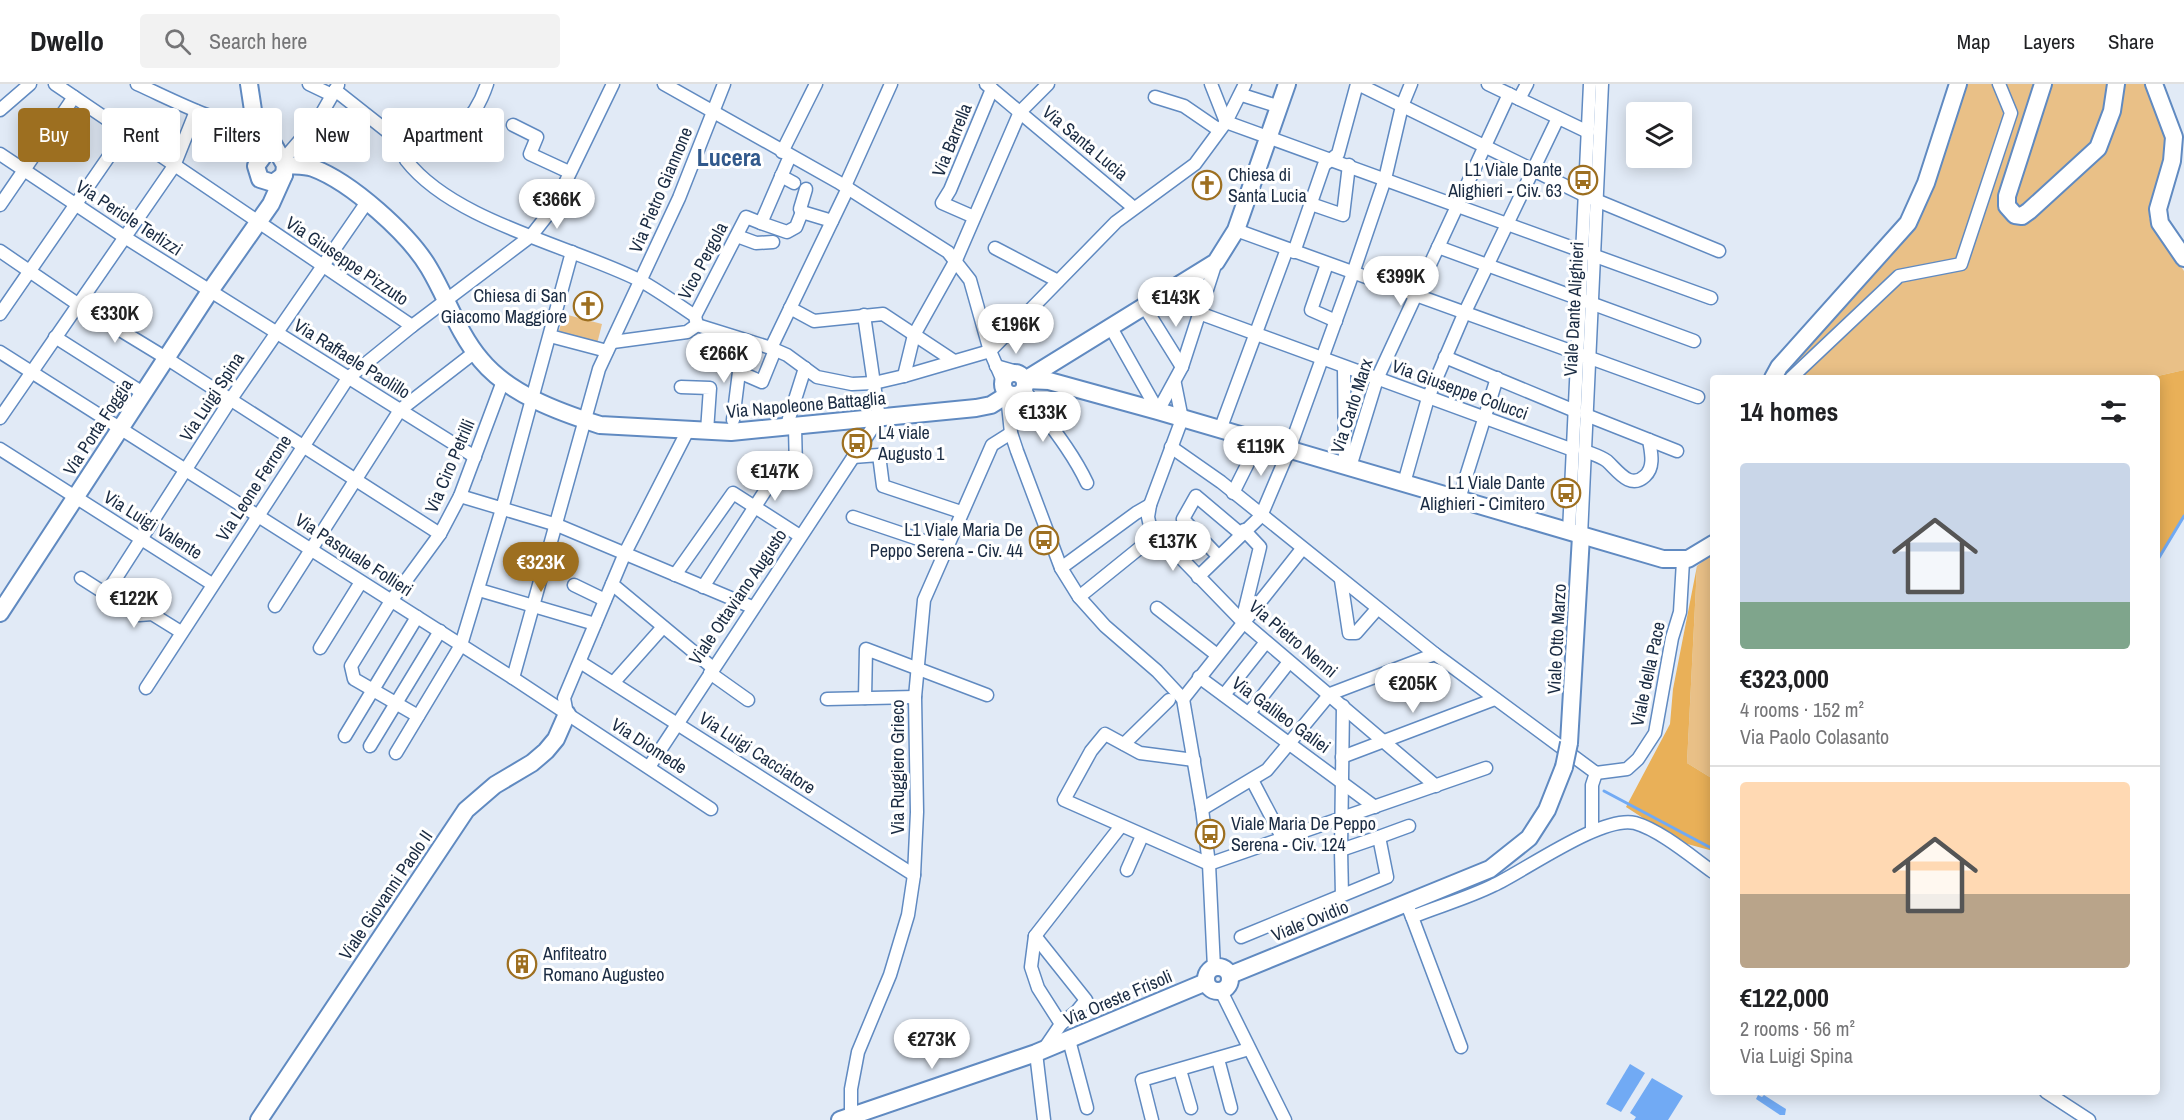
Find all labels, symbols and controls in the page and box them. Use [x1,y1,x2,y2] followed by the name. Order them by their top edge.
[140,14,560,68] search box
[30,22,104,60] text: Dwello
[161,25,194,58] icon: search
[209,26,307,56] text: Search here
[1957,27,1990,56] text: Map
[2023,27,2075,56] text: Layers
[2108,27,2154,56] text: Share
[926,99,978,180] street label: Via Barrella
[1037,99,1133,186] street label: Via Santa Lucia
[1626,102,1692,168] map controls
[1626,102,1692,168] button: layers
[18,108,90,162] chip: Buy
[102,108,180,162] chip: Rent
[192,108,282,162] chip: Filters
[294,108,370,162] chip: New
[382,108,504,162] chip: Apartment
[623,123,698,257] street label: Via Pietro Giannone
[697,141,761,173] district label: Lucera
[1447,157,1562,203] place label: L1 Viale Dante Alighieri - Civ. 63
[1228,162,1307,208] place label: Chiesa di Santa Lucia
[1567,164,1599,196] bus stop icon: L1 Viale Dante Alighieri - Civ. 63
[1191,169,1223,201] church icon: Chiesa di Santa Lucia
[71,174,187,261] street label: Via Pericle Terlizzi
[515,179,599,230] pin: €366K
[533,185,581,212] text: €366K
[281,210,414,311] street label: Via Giuseppe Pizzuto
[672,218,733,304] street label: Vico Pergola
[1557,241,1590,377] street label: Viale Dante Alighieri
[1359,256,1443,307] pin: €399K
[1377,262,1425,289] text: €399K
[1134,277,1218,328] pin: €143K
[441,283,567,329] place label: Chiesa di San Giacomo Maggiore
[1152,283,1200,310] text: €143K
[572,290,604,322] church icon: Chiesa di San Giacomo Maggiore
[73,293,157,344] pin: €330K
[91,299,139,326] text: €330K
[974,304,1058,355] pin: €196K
[992,310,1040,337] text: €196K
[289,313,415,404] street label: Via Raffaele Paolillo
[682,333,766,384] pin: €266K
[700,339,748,366] text: €266K
[173,347,250,446] street label: Via Luigi Spina
[1389,353,1532,426] street label: Via Giuseppe Colucci
[1324,355,1379,456] street label: Via Carlo Marx
[57,374,138,480] street label: Via Porta Foggia
[725,385,887,424] street label: Via Napoleone Battaglia
[1001,392,1085,443] pin: €133K
[1740,394,1838,429] text: 14 homes
[2097,395,2130,428] icon: filters
[1019,398,1067,425] text: €133K
[419,415,481,517] street label: Via Ciro Petrilli
[877,420,945,466] place label: L4 viale Augusto 1
[1219,426,1303,477] pin: €119K
[841,427,873,459] bus stop icon: L4 viale Augusto 1
[210,430,297,546] street label: Via Leone Ferrone
[1237,432,1285,459] text: €119K
[733,451,817,502] pin: €147K
[751,457,799,484] text: €147K
[1419,470,1545,516] place label: L1 Viale Dante Alighieri - Cimitero
[1550,477,1582,509] bus stop icon: L1 Viale Dante Alighieri - Cimitero
[99,484,207,565] street label: Via Luigi Valente
[1881,502,1989,610] icon: home
[290,507,418,602] street label: Via Pasquale Follieri
[870,517,1023,563] place label: L1 Viale Maria De Peppo Serena - Civ. 44
[1131,521,1215,572] pin: €137K
[683,524,792,670] street label: Viale Ottaviano Augusto
[1028,524,1060,556] bus stop icon: L1 Viale Maria De Peppo Serena - Civ. 44
[1149,527,1197,554] text: €137K
[499,542,583,593] pin: €323K
[517,548,565,575] text: €323K
[92,578,176,629] pin: €122K
[1541,583,1572,695] street label: Viale Otto Marzo
[110,584,158,611] text: €122K
[1244,594,1343,683] street label: Via Pietro Nenni
[1624,619,1671,729] street label: Viale della Pace
[1740,661,1829,696] text: €323,000
[1371,663,1455,714] pin: €205K
[1389,669,1437,696] text: €205K
[1227,670,1336,759] street label: Via Galileo Galiei
[1740,696,1864,723] text: 4 rooms · 152 m²
[885,699,910,835] street label: Via Ruggiero Grieco
[694,706,820,800] street label: Via Luigi Cacciatore
[606,712,692,779] street label: Via Diomede
[1740,723,1889,750] text: Via Paolo Colasanto
[1231,811,1376,857] place label: Viale Maria De Peppo Serena - Civ. 124
[1194,818,1226,850] bus stop icon: Viale Maria De Peppo Serena - Civ. 124
[1881,821,1989,929] icon: home
[333,825,438,965] street label: Viale Giovanni Paolo II
[1268,894,1352,947] street label: Viale Ovidio
[542,941,664,987] place label: Anfiteatro Romano Augusteo
[506,948,538,980] building icon: Anfiteatro Romano Augusteo
[1060,963,1176,1032] street label: Via Oreste Frisoli
[1740,980,1829,1015] text: €122,000
[1740,1015,1855,1042] text: 2 rooms · 56 m²
[890,1019,974,1070] pin: €273K
[908,1025,956,1052] text: €273K
[1740,1042,1853,1069] text: Via Luigi Spina

